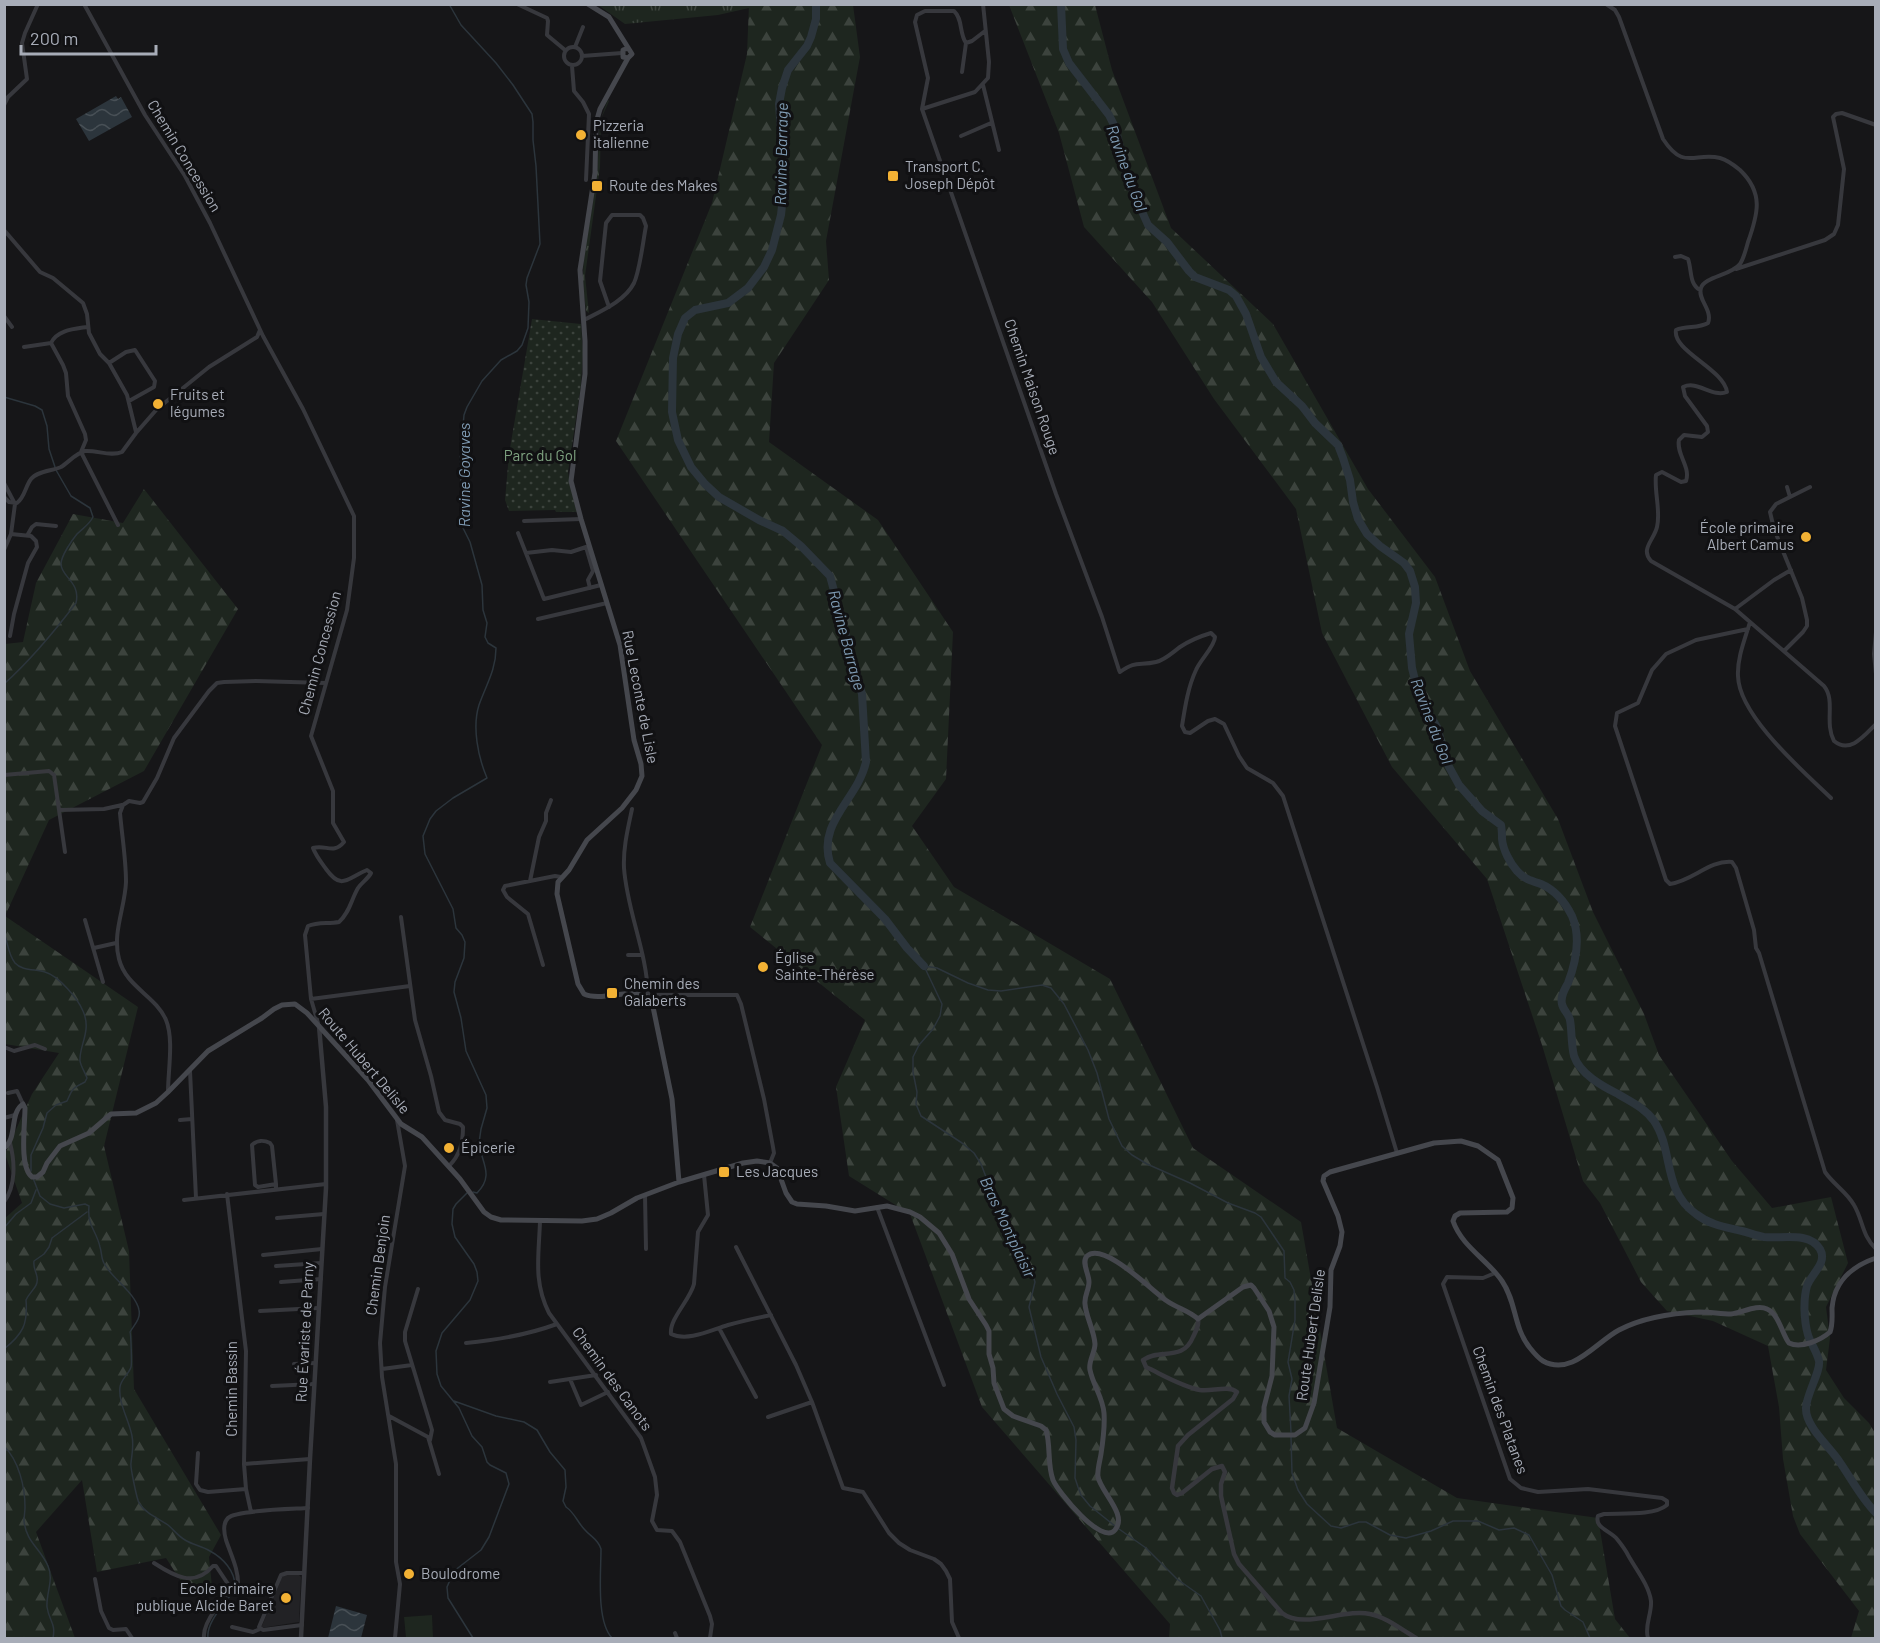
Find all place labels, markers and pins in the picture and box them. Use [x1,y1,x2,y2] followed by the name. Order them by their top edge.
[593,116,649,151] place label: Pizzeria italienne
[574,128,588,142] marker: Pizzeria italienne
[905,157,995,192] place label: Transport C. Joseph Dépôt
[886,169,900,183] marker: Transport C. Joseph Dépôt
[609,176,718,194] place label: Route des Makes
[590,179,604,193] marker: Route des Makes
[170,385,225,420] place label: Fruits et légumes
[151,397,165,411] marker: Fruits et légumes
[1700,518,1794,553] place label: École primaire Albert Camus
[1799,530,1813,544] marker: École primaire Albert Camus
[775,948,875,983] place label: Église Sainte-Thérèse
[756,960,770,974] marker: Église Sainte-Thérèse
[624,974,700,1009] place label: Chemin des Galaberts
[605,986,619,1000] marker: Chemin des Galaberts
[461,1138,515,1156] place label: Épicerie
[442,1141,456,1155] marker: Épicerie
[736,1162,818,1180] place label: Les Jacques
[717,1165,731,1179] marker: Les Jacques
[421,1564,500,1582] place label: Boulodrome
[402,1567,416,1581] marker: Boulodrome
[136,1579,274,1614] place label: Ecole primaire publique Alcide Baret
[279,1591,293,1605] marker: Ecole primaire publique Alcide Baret

